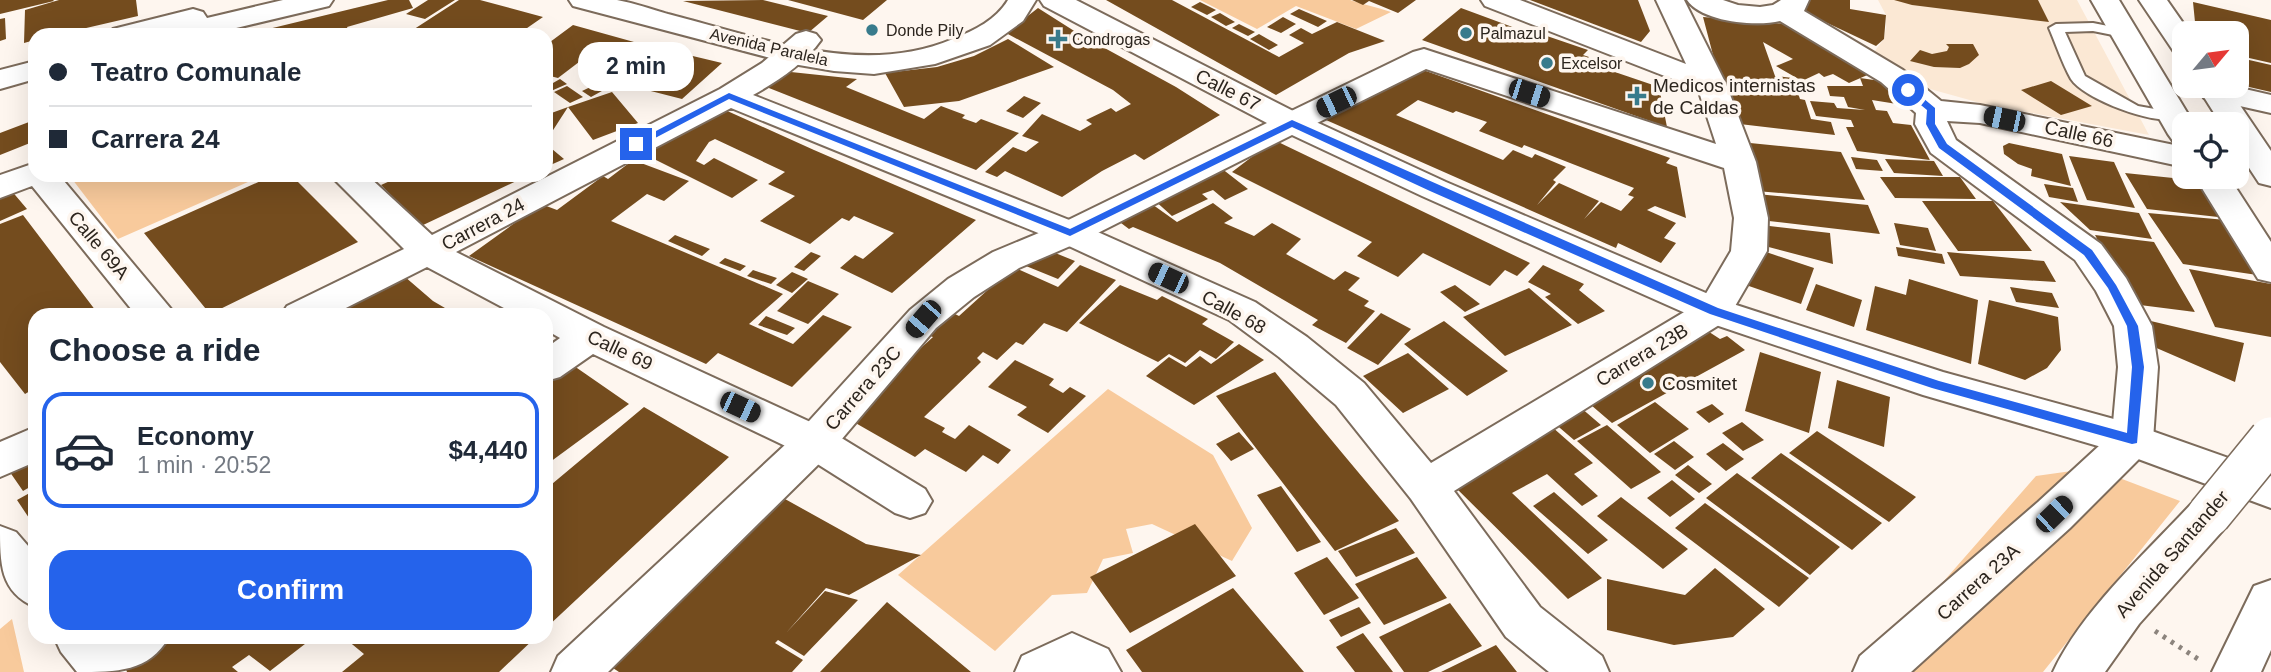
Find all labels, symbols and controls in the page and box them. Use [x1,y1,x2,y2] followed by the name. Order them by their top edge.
[2172,21,2249,98] north arrow
[2172,21,2249,189] map controls
[864,22,880,38] marker: Donde Pily
[886,22,963,39] place label: Donde Pily
[708,25,830,69] street label: Avenida Paralela
[1458,25,1474,41] marker: Palmazul
[1480,25,1546,42] place label: Palmazul
[1050,31,1066,47] marker: Condrogas
[1072,31,1150,48] place label: Condrogas
[578,43,694,92] callout: 2 min
[606,53,666,79] text: 2 min
[1539,55,1555,71] marker: Excelsor
[1561,55,1623,72] place label: Excelsor
[91,57,301,87] text: Teatro Comunale
[1192,65,1264,115] street label: Calle 67
[1892,74,1924,106] route start
[1653,75,1816,118] place label: Medicos internistas de Caldas
[1506,77,1553,109] car
[1313,83,1360,121] car
[1627,86,1647,106] marker: Medicos internistas de Caldas
[1982,104,2027,134] car
[2172,112,2249,189] button: locate
[2043,116,2115,152] street label: Calle 66
[91,124,220,154] text: Carrera 24
[620,128,652,160] route end
[438,193,528,255] street label: Carrera 24
[64,207,134,284] street label: Calle 69A
[1145,260,1192,296] car
[1198,286,1270,338] street label: Calle 68
[902,296,945,342] car
[1592,319,1692,391] street label: Carrera 23B
[584,326,656,374] street label: Calle 69
[49,332,261,368] text: Choose a ride
[821,342,905,434] street label: Carrera 23C
[1662,373,1738,394] place label: Cosmitet
[1640,375,1656,391] marker: Cosmitet
[717,389,764,425] car
[53,419,116,482] icon: car
[137,421,254,451] text: Economy
[448,435,528,465] text: $4,440
[137,452,271,478] text: 1 min · 20:52
[2111,486,2233,622] street label: Avenida Santander
[2032,492,2077,536] car
[1933,539,2024,624] street label: Carrera 23A
[49,550,532,630] button: Confirm

